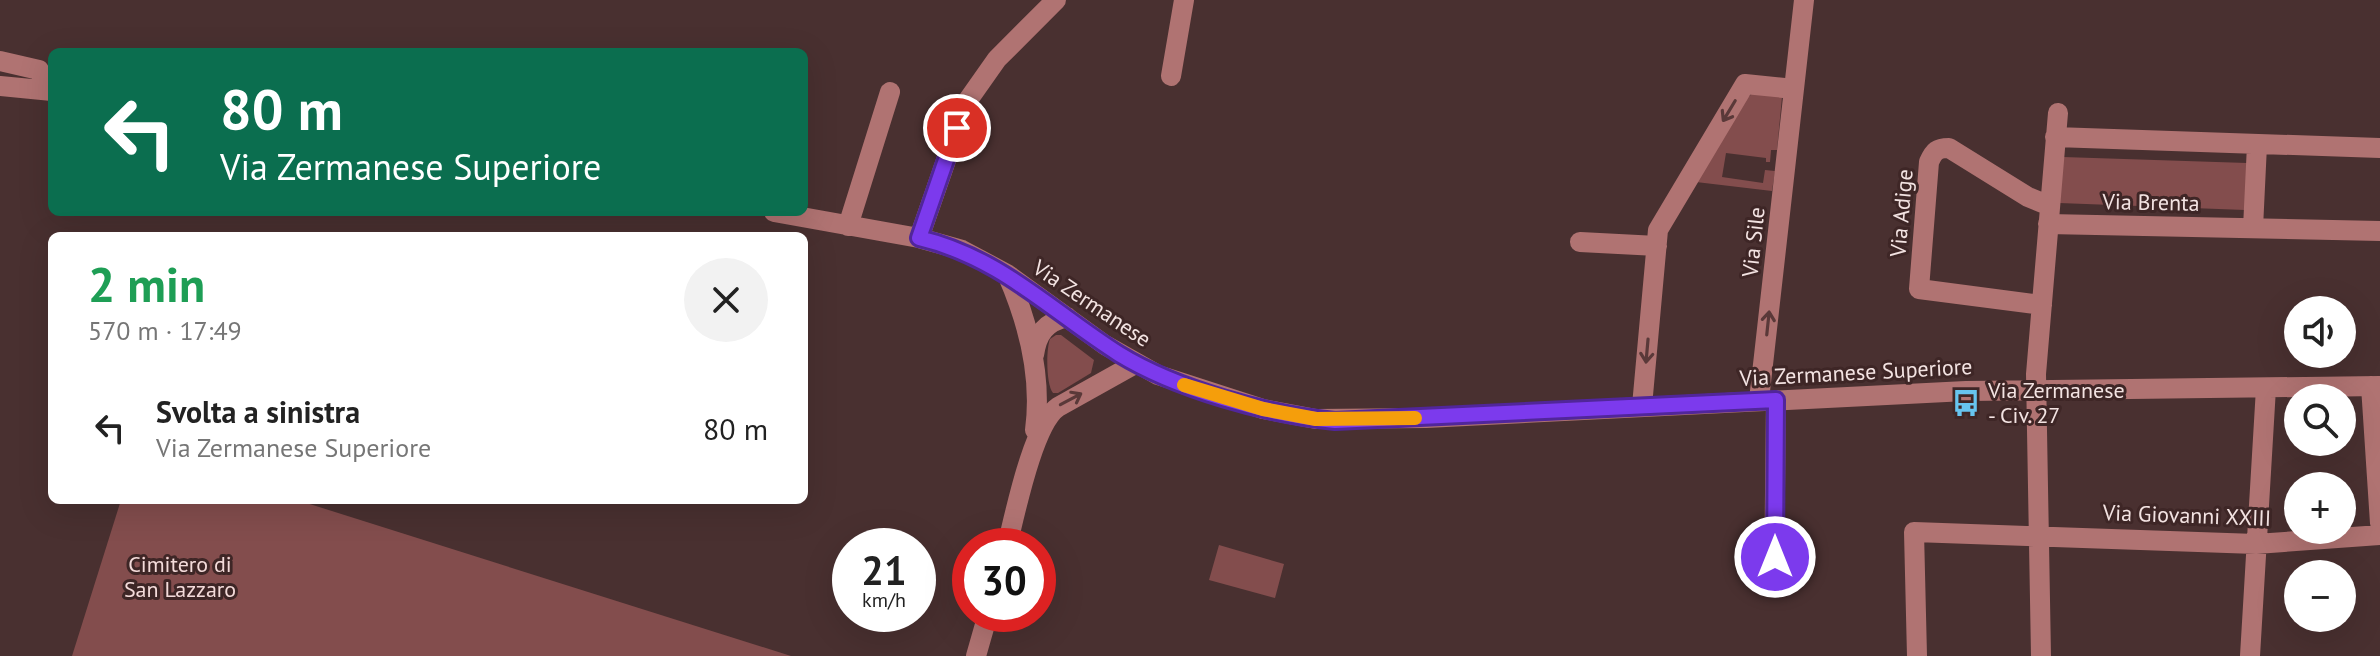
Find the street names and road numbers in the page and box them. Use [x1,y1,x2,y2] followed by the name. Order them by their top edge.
[1883,168,1919,259] street label: Via Adige
[2101,187,2200,217] street label: Via Brenta
[1735,206,1771,279] street label: Via Sile
[1027,253,1156,353] street label: Via Zermanese
[1738,352,1973,392] street label: Via Zermanese Superiore
[2101,498,2272,532] street label: Via Giovanni XXIII

